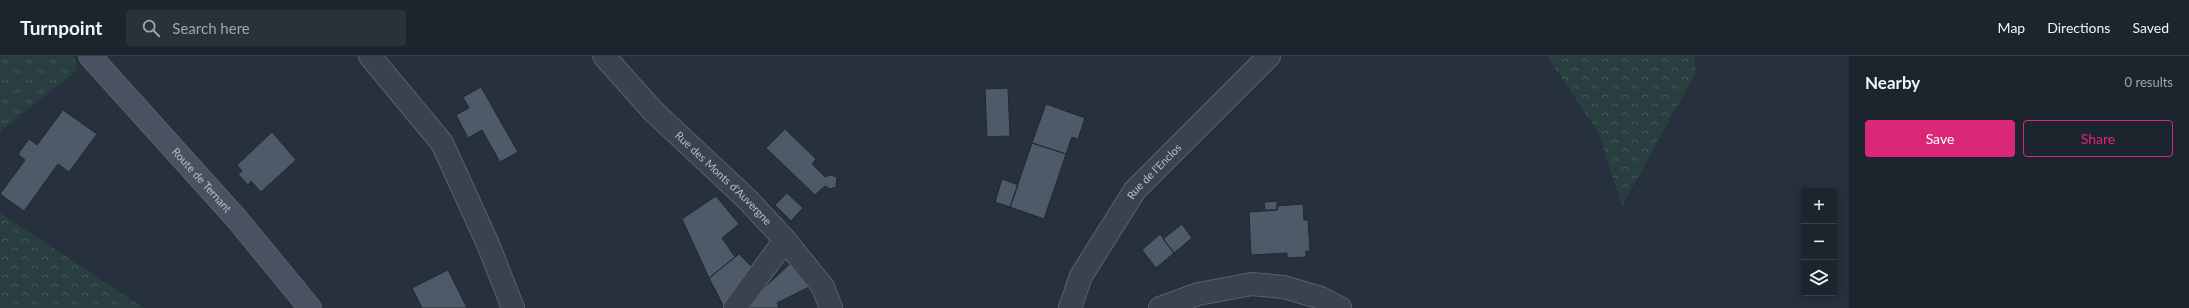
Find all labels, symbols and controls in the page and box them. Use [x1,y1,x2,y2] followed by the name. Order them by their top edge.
[126,10,406,46] search box
[20,16,102,39] text: Turnpoint
[140,17,162,39] icon: search
[172,19,250,37] text: Search here
[1998,19,2025,36] text: Map
[2047,19,2110,36] text: Directions
[2132,19,2169,36] text: Saved
[1865,72,1920,93] text: Nearby
[2125,74,2173,90] text: 0 results
[1865,120,2015,157] button: Save
[2023,120,2173,157] button: Share
[673,128,775,227] street label: Rue des Monts d'Auvergne
[1124,140,1184,201] street label: Rue de l'Enclos
[170,145,235,215] street label: Route de Ternant
[1801,188,1837,296] map controls
[1801,188,1837,224] button: +
[1801,224,1837,260] button: −
[1801,260,1837,296] button: layers

